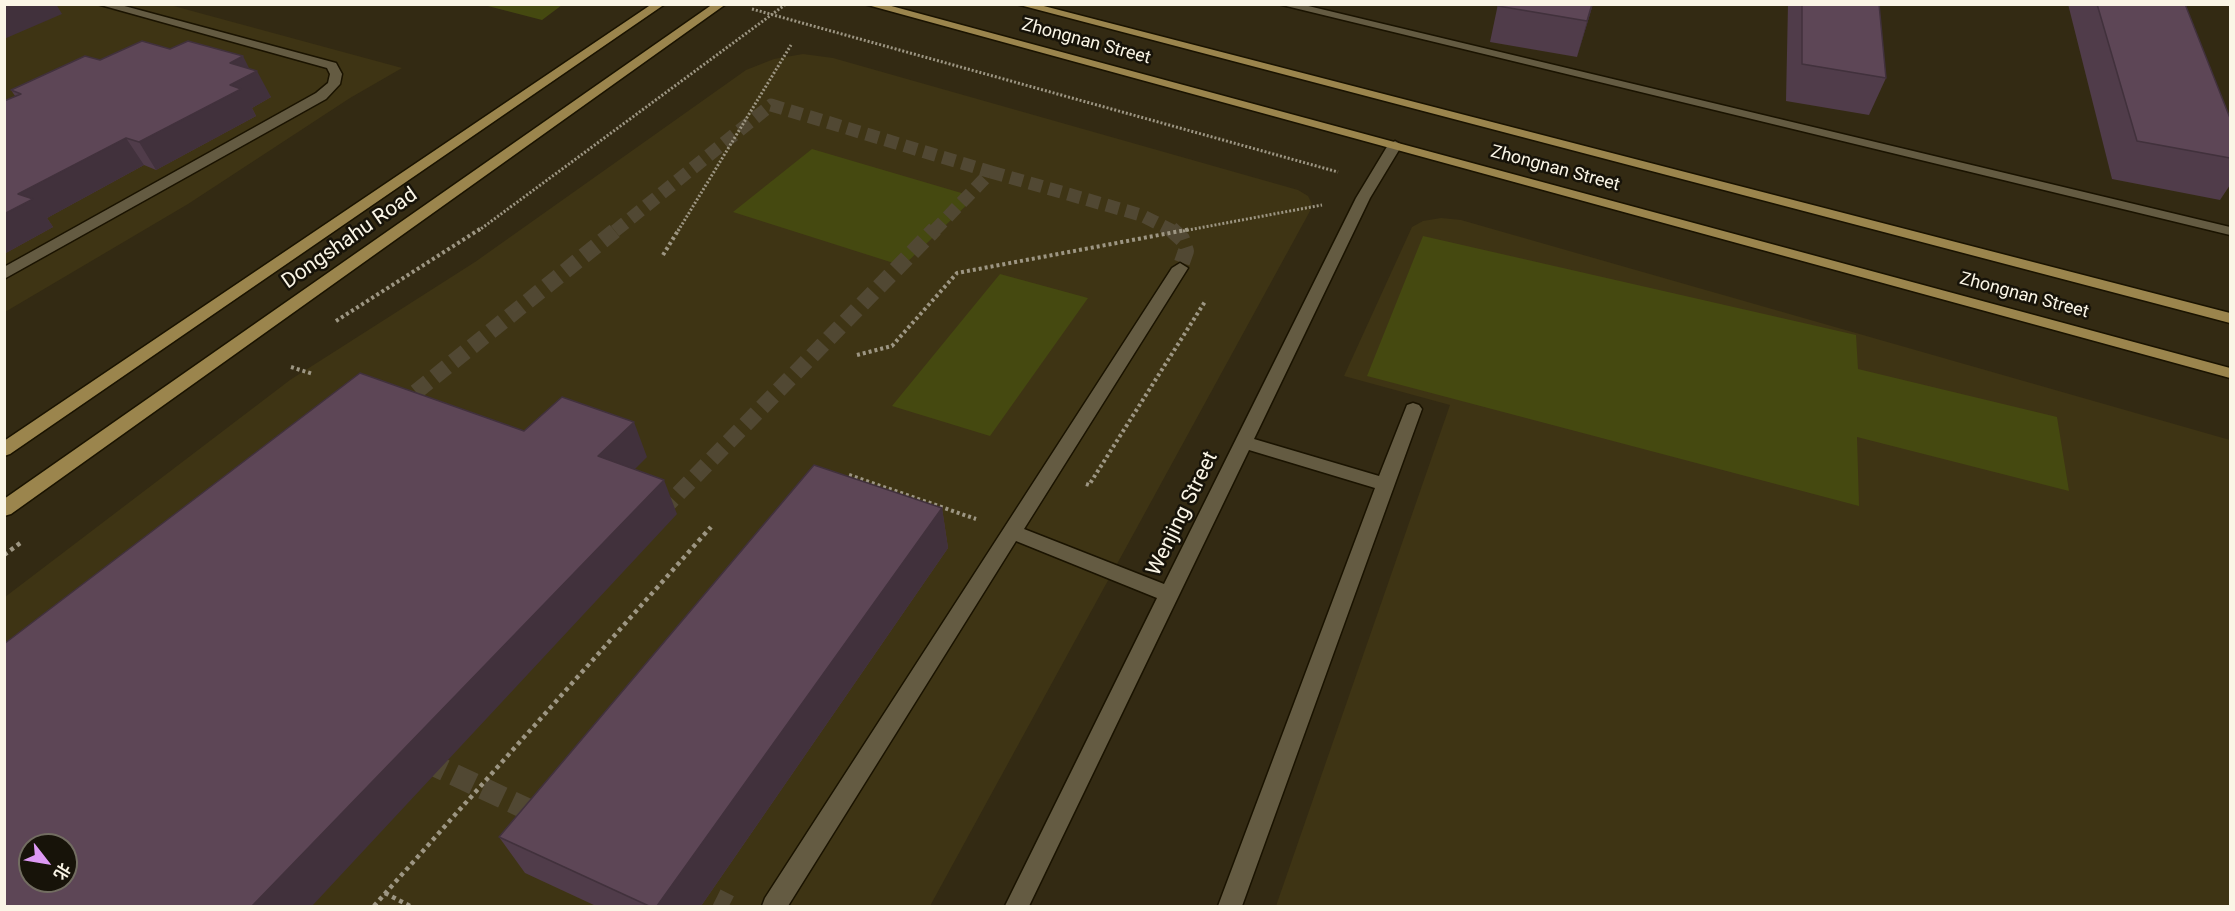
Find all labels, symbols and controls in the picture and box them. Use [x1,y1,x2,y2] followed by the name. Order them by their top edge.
[1019,14,1153,70] street label: Zhongnan Street
[1488,141,1622,197] street label: Zhongnan Street
[277,183,423,295] street label: Dongshahu Road
[1957,268,2091,324] street label: Zhongnan Street
[1142,448,1224,580] street label: Wenjing Street
[18,833,78,893] north arrow
[50,860,74,883] text: 北

